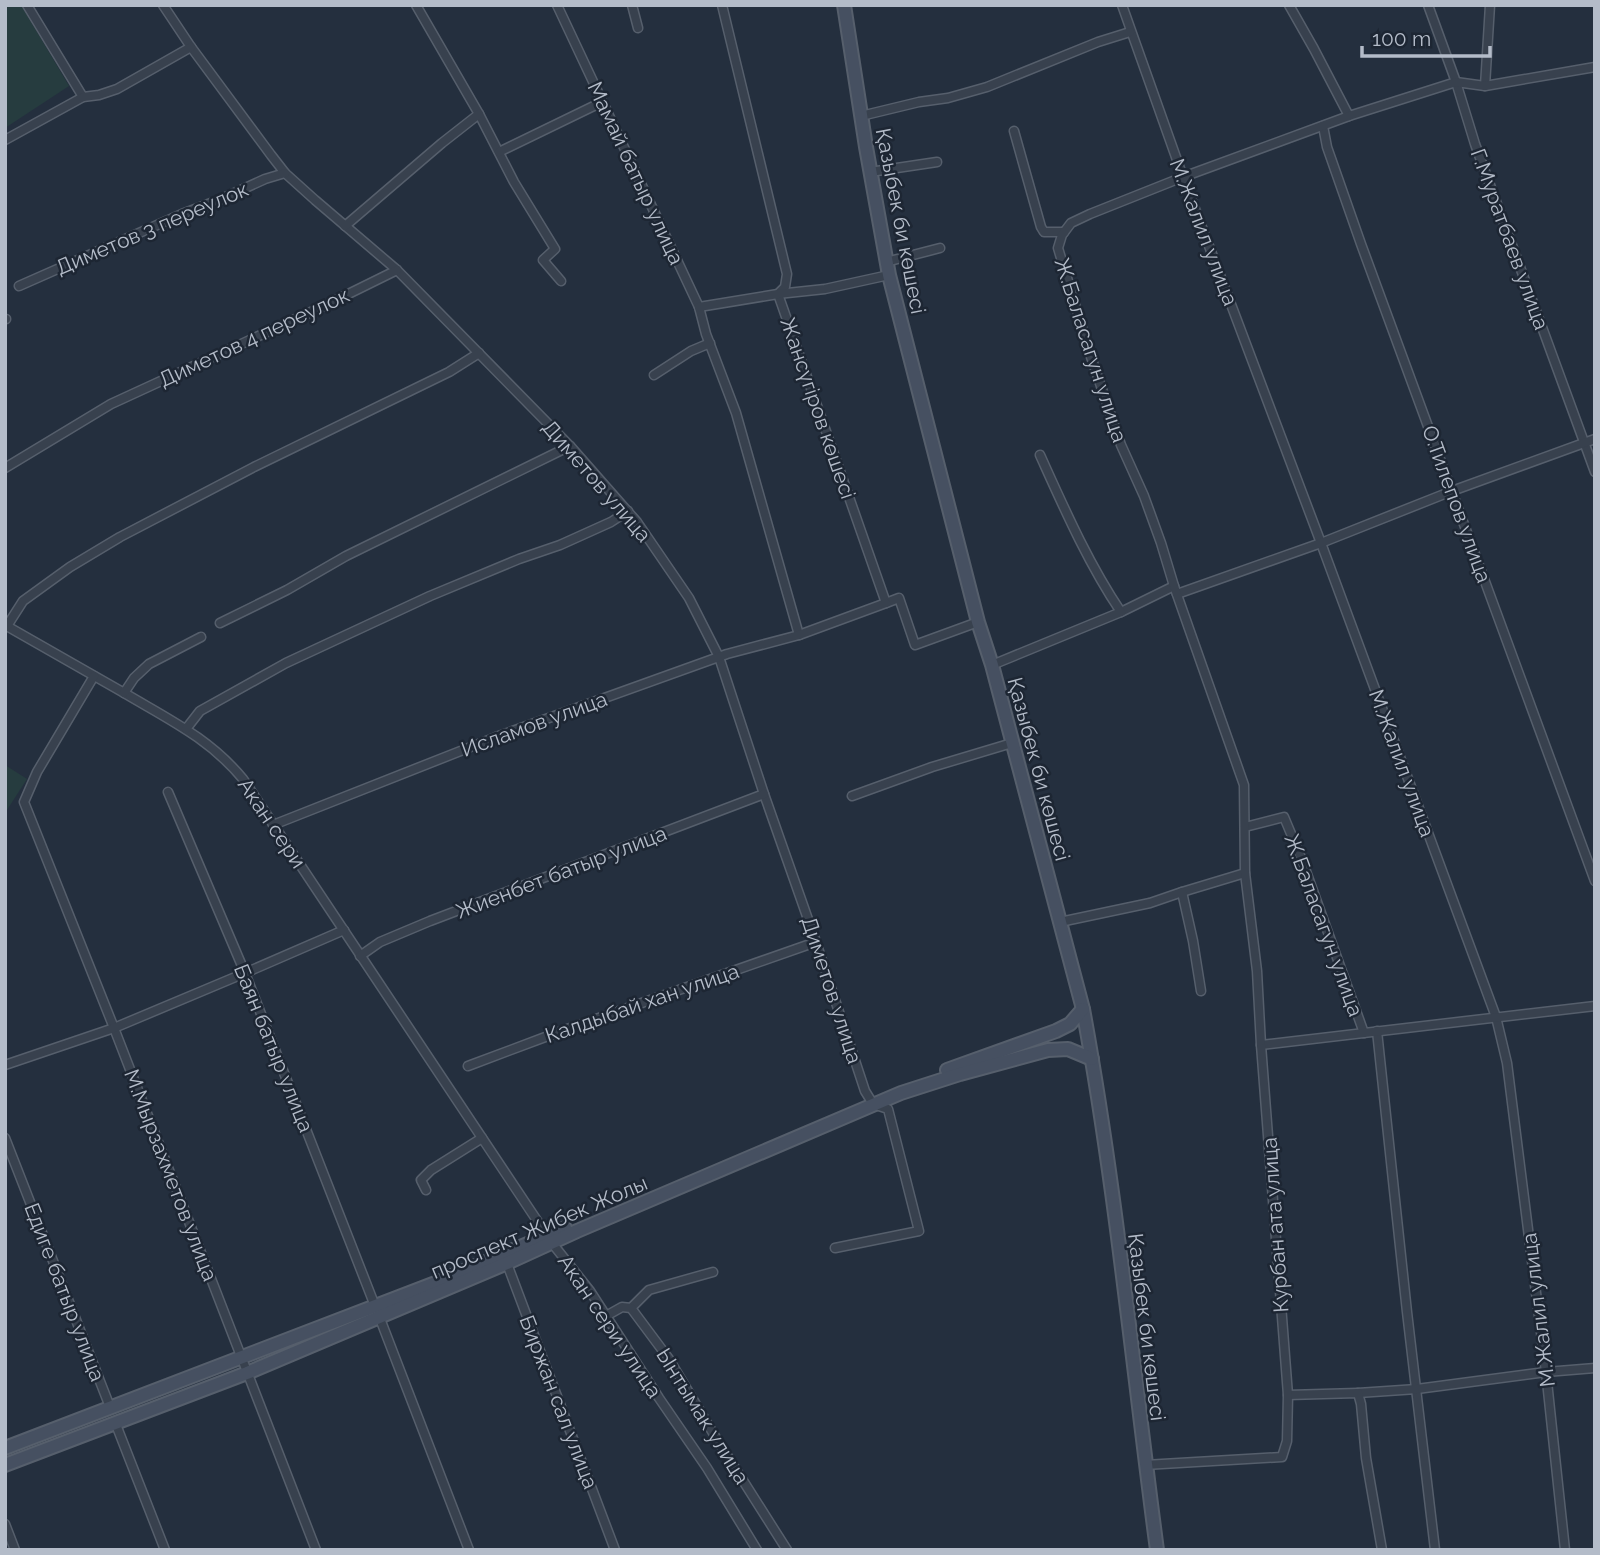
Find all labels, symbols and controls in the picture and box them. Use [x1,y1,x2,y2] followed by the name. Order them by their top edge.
[1362,14,1490,58] scale bar
[1372,26,1431,51] text: 100 m
[583,77,689,269] street label: Мамай батыр улица
[871,126,931,316] street label: Қазыбек би көшесі
[1466,145,1554,333] street label: Г.Муратбаев улица
[1165,155,1243,309] street label: М.Жалил улица
[52,176,252,280] street label: Диметов 3 переулок
[1049,255,1133,445] street label: Ж.Баласагун улица
[155,282,353,392] street label: Диметов 4 переулок
[775,314,861,502] street label: Жансүгіров көшесі
[537,415,657,547] street label: Диметов улица
[1417,422,1497,586] street label: О.Тилепов улица
[1002,675,1076,863] street label: Қазыбек би көшесі
[458,686,610,762] street label: Исламов улица
[1364,686,1440,840] street label: М.Жалил улица
[233,773,311,873] street label: Акан сери
[452,820,670,924] street label: Жиенбет батыр улица
[1279,830,1369,1020] street label: Ж.Баласагун улица
[796,913,868,1067] street label: Диметов улица
[542,958,742,1048] street label: Калдыбай хан улица
[229,960,319,1136] street label: Баян батыр улица
[119,1066,223,1284] street label: М.Мырзахметов улица
[1256,1137,1294,1313] street label: Курбан ата улица
[427,1170,651,1284] street label: проспект Жибек Жолы
[19,1199,111,1385] street label: Едиге батыр улица
[1123,1232,1171,1422] street label: Қазыбек би көшесі
[1516,1232,1560,1388] street label: М.Жалил улица
[553,1250,667,1402] street label: Акан сери улица
[514,1312,604,1492] street label: Биржан сал улица
[651,1343,755,1489] street label: Ынтымак улица

